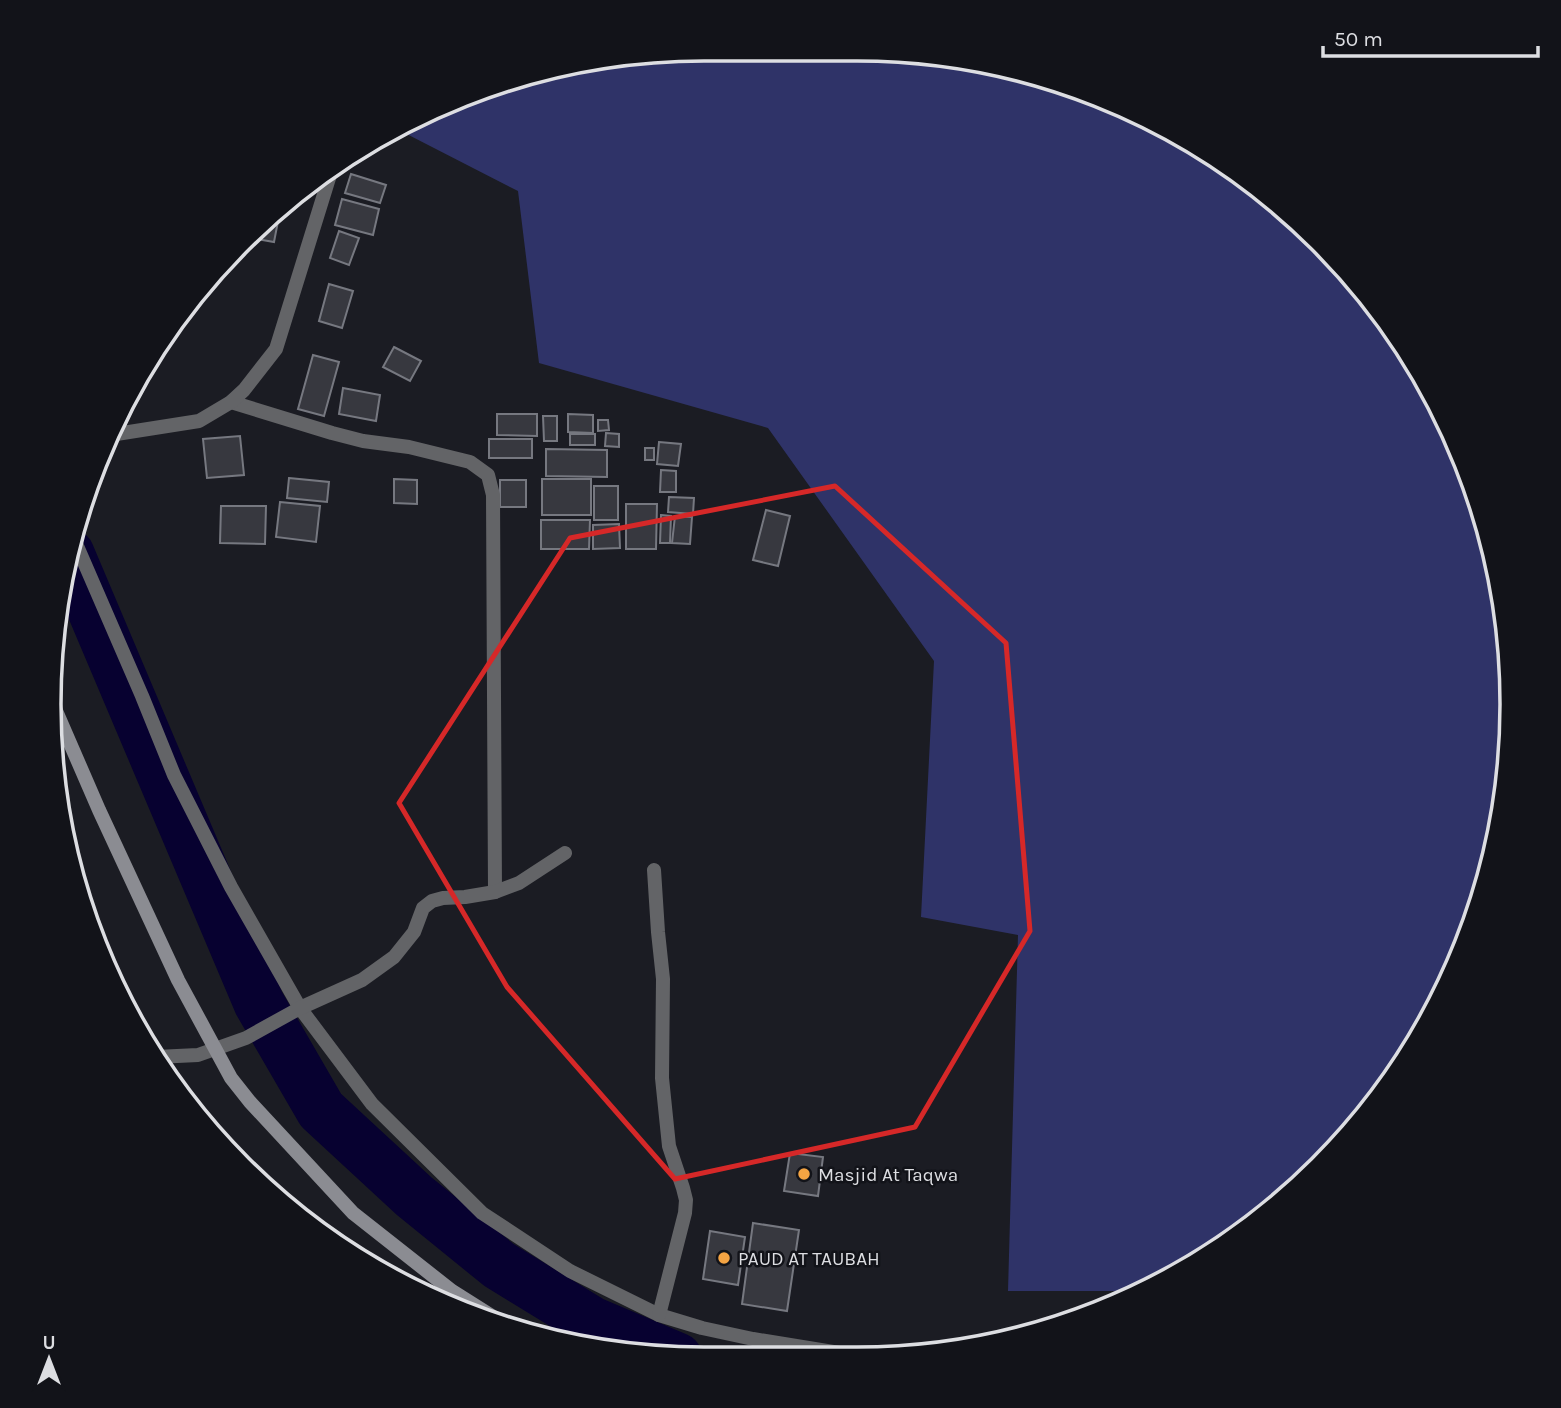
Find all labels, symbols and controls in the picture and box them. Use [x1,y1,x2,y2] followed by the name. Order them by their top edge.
[1323,14,1538,58] scale bar
[1334,27,1383,51] text: 50 m
[818,1164,958,1186] place label: Masjid At Taqwa
[796,1166,812,1182] marker: Masjid At Taqwa
[738,1248,880,1270] place label: PAUD AT TAUBAH
[716,1250,732,1266] marker: PAUD AT TAUBAH
[14,1324,84,1394] north arrow
[42,1332,56,1354] text: U

